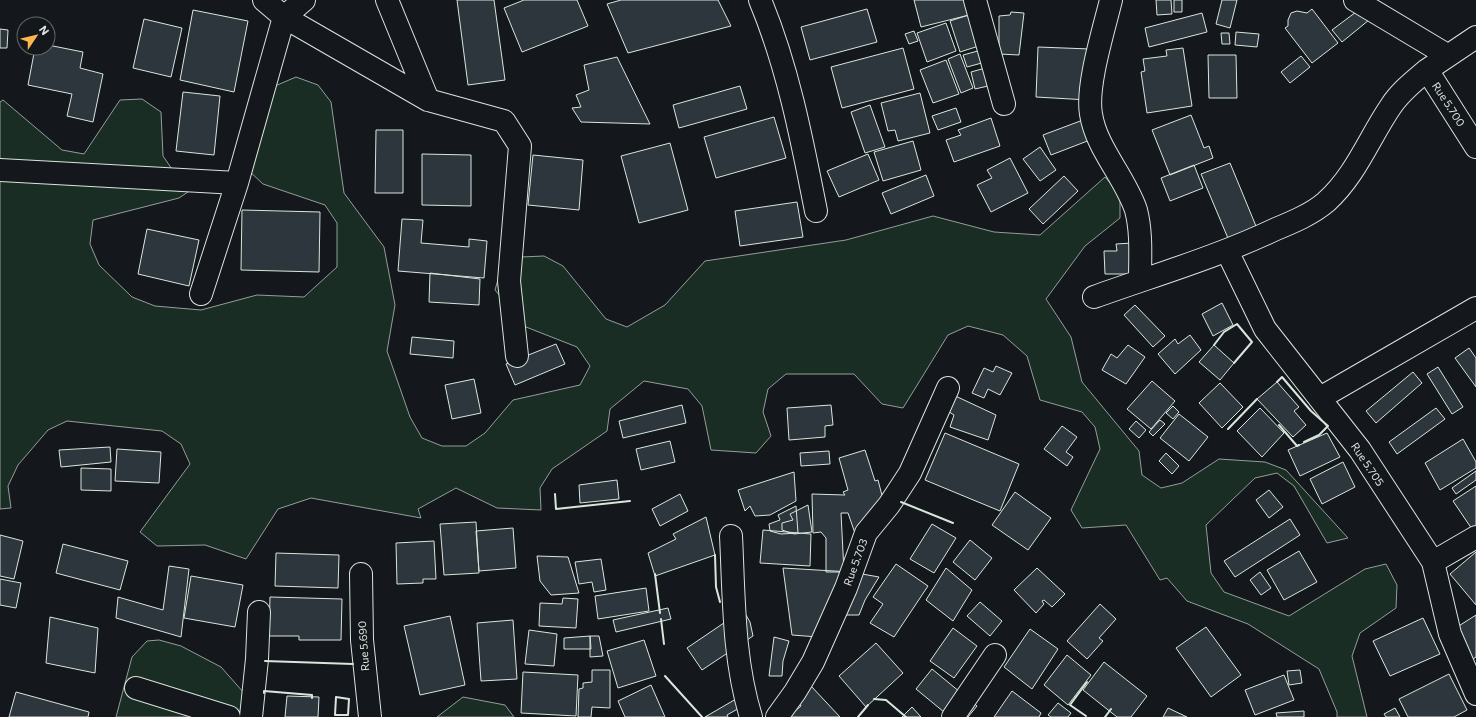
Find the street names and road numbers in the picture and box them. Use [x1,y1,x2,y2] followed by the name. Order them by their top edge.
[1430,79,1468,129] street label: Rue 5.700
[1349,440,1387,488] street label: Rue 5.705
[840,537,870,587] street label: Rue 5.703
[355,620,371,672] street label: Rue 5.690

